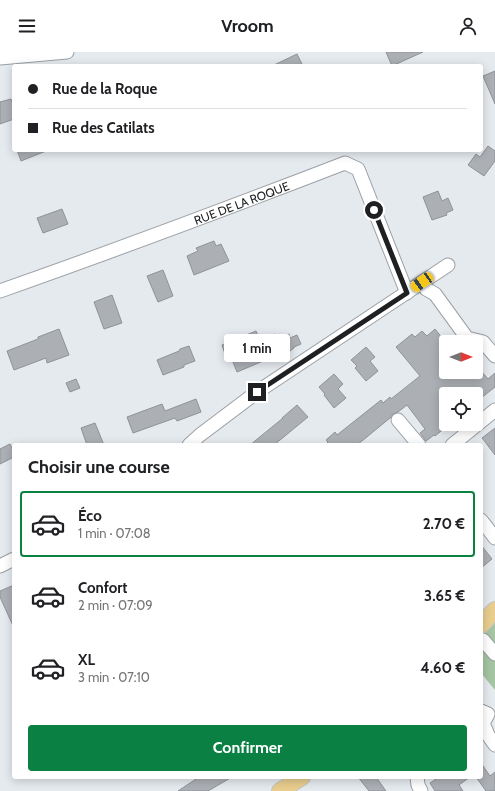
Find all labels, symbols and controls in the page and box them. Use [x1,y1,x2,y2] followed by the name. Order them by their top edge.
[16,15,38,37] icon: menu
[221,15,274,37] text: Vroom
[457,15,479,37] icon: person
[52,80,157,98] text: Rue de la Roque
[52,119,155,137] text: Rue des Catilats
[192,178,291,227] street label: RUE DE LA ROQUE
[365,201,383,219] route start
[409,270,435,294] car
[224,334,290,362] callout: 1 min
[439,335,483,379] north arrow
[439,335,483,431] map controls
[242,340,272,356] text: 1 min
[248,383,266,401] route end
[439,387,483,431] button: locate
[28,456,170,478] text: Choisir une course
[30,506,66,542] icon: car
[78,507,102,525] text: Éco
[423,515,465,533] text: 2.70 €
[78,525,151,541] text: 1 min · 07:08
[30,578,66,614] icon: car
[78,579,127,597] text: Confort
[424,587,465,605] text: 3.65 €
[78,597,153,613] text: 2 min · 07:09
[30,650,66,686] icon: car
[78,651,95,669] text: XL
[420,659,465,677] text: 4.60 €
[78,669,150,685] text: 3 min · 07:10
[28,725,467,771] button: Confirmer

